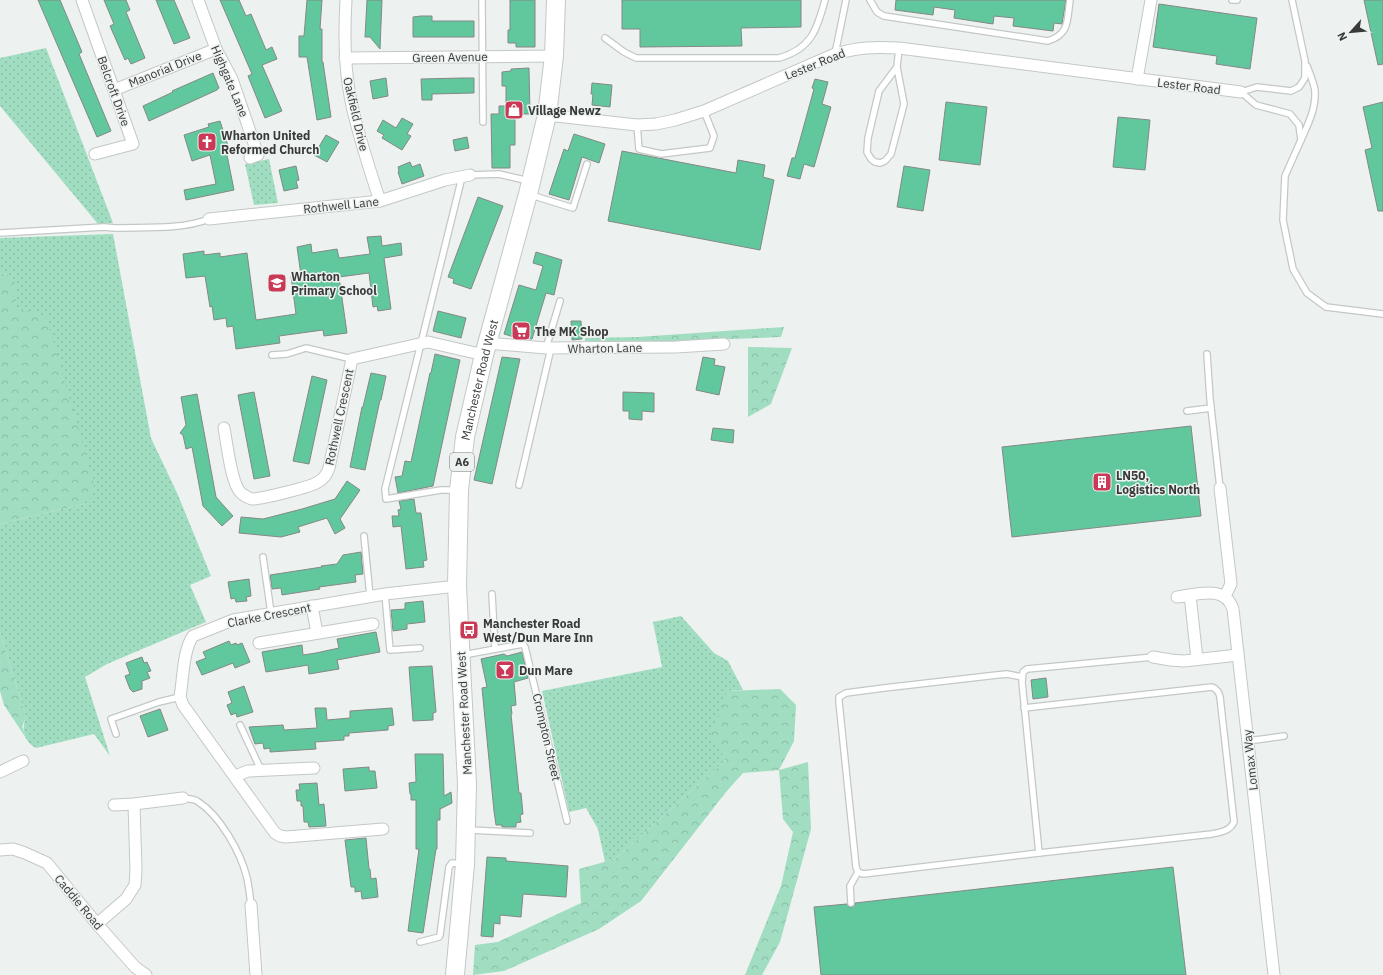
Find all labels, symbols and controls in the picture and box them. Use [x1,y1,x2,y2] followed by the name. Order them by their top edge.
[1331,12,1371,52] north arrow
[1334,30,1350,43] text: N
[208,43,252,120] street label: Highgate Lane
[783,45,847,83] street label: Lester Road
[126,47,204,90] street label: Manorial Drive
[412,49,488,65] street label: Green Avenue
[94,54,134,128] street label: Belcroft Drive
[1156,75,1222,97] street label: Lester Road
[340,76,372,153] street label: Oakfield Drive
[503,99,525,121] shop icon: Village Newz
[528,103,601,118] place label: Village Newz
[221,128,319,157] place label: Wharton United Reformed Church
[196,131,218,153] church icon: Wharton United Reformed Church
[302,194,380,216] street label: Rothwell Lane
[291,269,377,298] place label: Wharton Primary School
[266,272,288,294] school or university icon: Wharton Primary School
[457,318,501,442] street label: Manchester Road West
[510,320,532,342] supermarket icon: The MK Shop
[535,324,608,339] place label: The MK Shop
[568,340,643,356] street label: Wharton Lane
[321,367,357,467] street label: Rothwell Crescent
[450,453,474,471] road number: A6
[1116,468,1200,497] place label: LN50, Logistics North
[1091,471,1113,493] building icon: LN50, Logistics North
[226,600,312,630] street label: Clarke Crescent
[483,616,593,645] place label: Manchester Road West/Dun Mare Inn
[458,619,480,641] bus stop icon: Manchester Road West/Dun Mare Inn
[453,651,475,775] street label: Manchester Road West
[494,659,516,681] bar icon: Dun Mare
[519,663,573,678] place label: Dun Mare
[530,692,564,782] street label: Crompton Street
[1239,729,1261,791] street label: Lomax Way
[51,871,107,933] street label: Caddie Road

